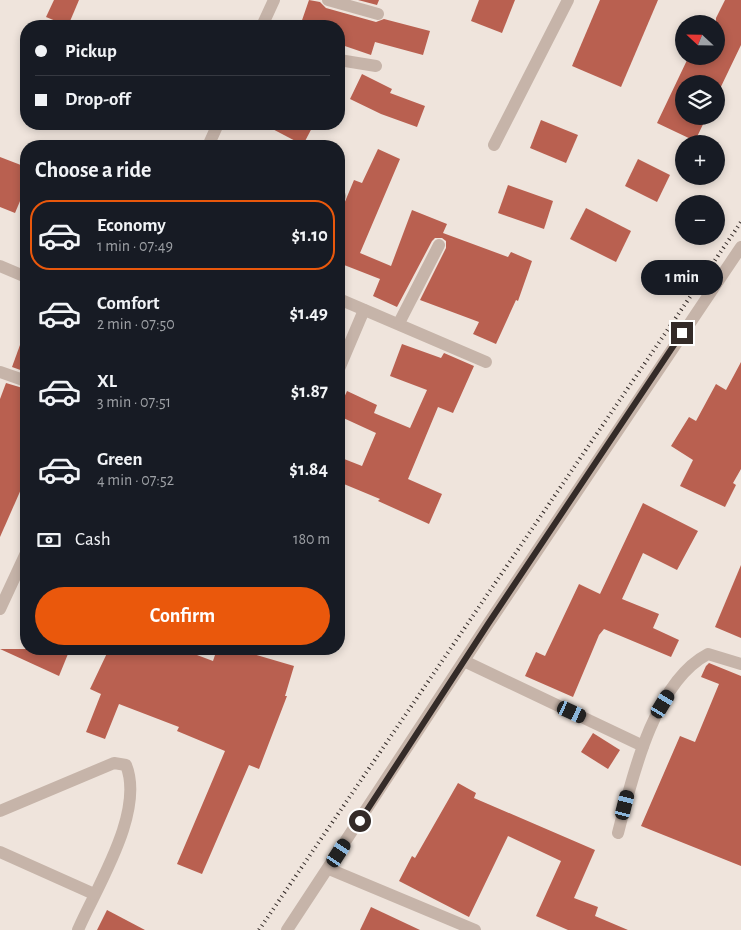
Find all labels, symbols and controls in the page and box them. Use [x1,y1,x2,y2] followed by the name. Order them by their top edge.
[675,15,725,65] north arrow
[675,15,725,245] map controls
[65,42,117,61] text: Pickup
[675,75,725,125] button: layers
[65,90,130,109] text: Drop-off
[675,135,725,185] button: +
[35,159,151,181] text: Choose a ride
[675,195,725,245] button: −
[37,213,82,258] icon: car
[97,216,166,235] text: Economy
[292,226,328,245] text: $1.10
[97,238,173,254] text: 1 min · 07:49
[641,260,723,296] callout: 1 min
[665,269,699,285] text: 1 min
[37,291,82,336] icon: car
[97,294,159,313] text: Comfort
[290,304,328,323] text: $1.49
[97,316,175,332] text: 2 min · 07:50
[671,322,693,344] route end
[37,369,82,414] icon: car
[97,372,117,391] text: XL
[291,382,328,401] text: $1.87
[97,394,171,410] text: 3 min · 07:51
[37,447,82,492] icon: car
[97,450,143,469] text: Green
[289,460,328,479] text: $1.84
[97,472,174,488] text: 4 min · 07:52
[35,526,63,554] icon: cash
[75,530,111,549] text: Cash
[293,531,330,547] text: 180 m
[35,587,330,645] button: Confirm
[648,687,677,721] car
[555,699,588,725] car
[614,789,635,821] car
[349,810,371,832] route start
[324,836,353,870] car

